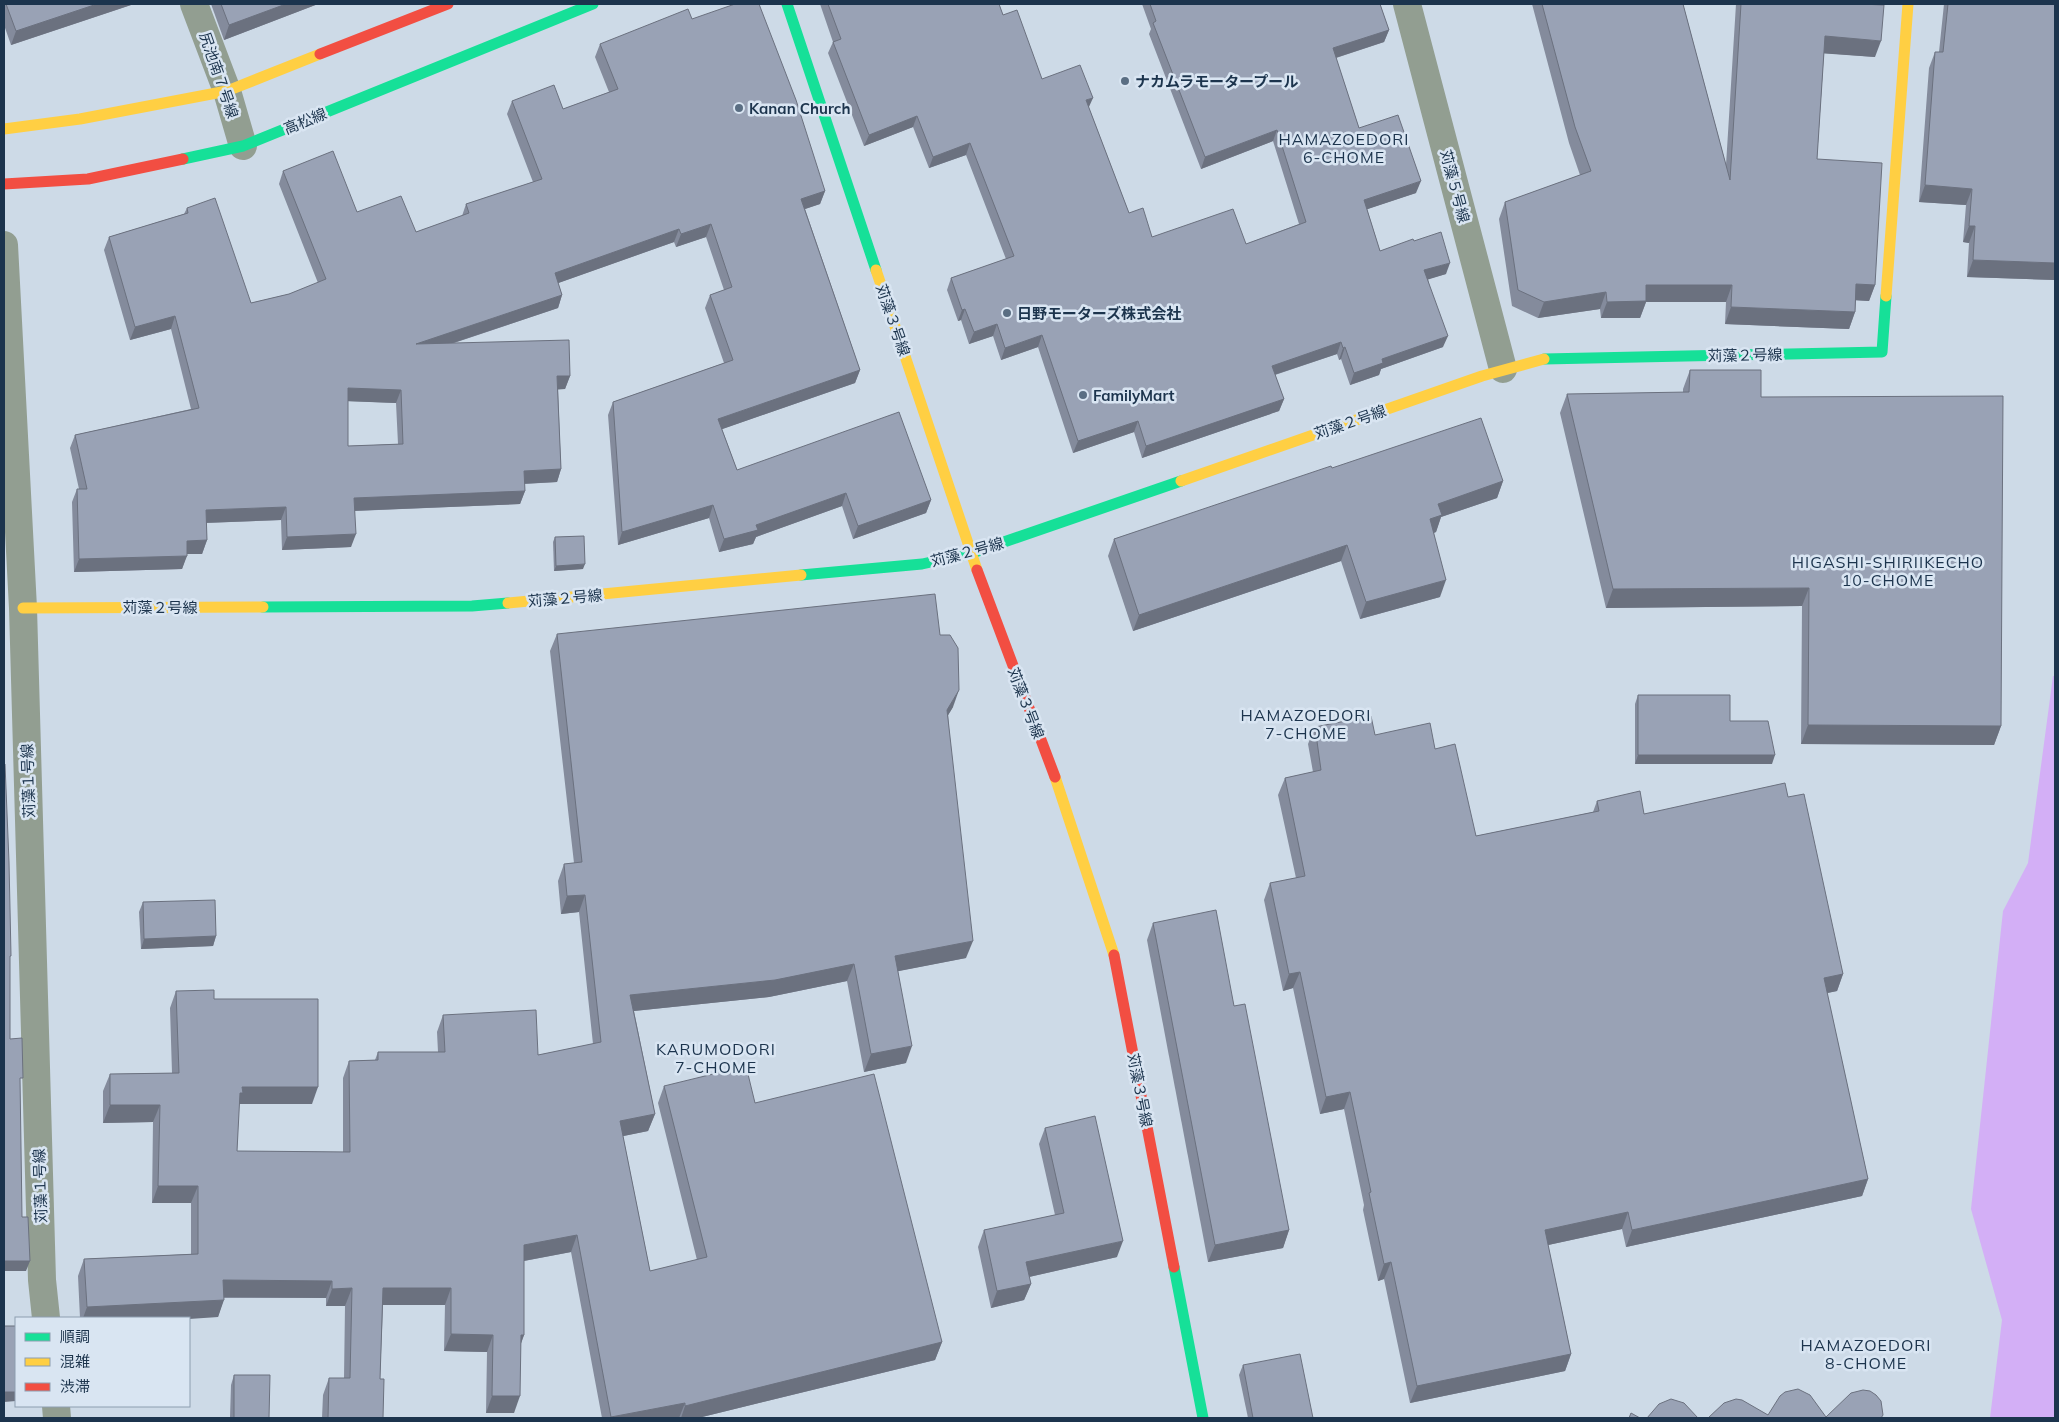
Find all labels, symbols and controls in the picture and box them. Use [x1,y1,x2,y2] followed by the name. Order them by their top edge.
[195,29,243,121] street label: 尻池南７号線
[1135,72,1298,91] place label: ナカムラモータープール
[1119,75,1131,87] marker: ナカムラモータープール
[749,99,850,118] place label: Kanan Church
[733,102,745,114] marker: Kanan Church
[281,104,329,138] street label: 高松線
[1279,129,1409,167] district label: HAMAZOEDORI 6-CHOME
[1436,147,1474,225] street label: 苅藻５号線
[872,281,914,359] street label: 苅藻３号線
[1017,304,1181,323] place label: 日野モーターズ株式会社
[1001,307,1013,319] marker: 日野モーターズ株式会社
[1707,345,1783,365] street label: 苅藻２号線
[1093,386,1175,405] place label: FamilyMart
[1077,389,1089,401] marker: FamilyMart
[1311,401,1389,443] street label: 苅藻２号線
[928,533,1006,571] street label: 苅藻２号線
[1792,552,1984,590] district label: HIGASHI-SHIRIIKECHO 10-CHOME
[527,585,603,611] street label: 苅藻２号線
[122,598,198,617] street label: 苅藻２号線
[1004,665,1048,741] street label: 苅藻３号線
[1241,705,1371,743] district label: HAMAZOEDORI 7-CHOME
[17,743,39,819] street label: 苅藻１号線
[656,1039,776,1077] district label: KARUMODORI 7-CHOME
[1124,1051,1156,1129] street label: 苅藻３号線
[29,1148,51,1224] street label: 苅藻１号線
[15,1317,190,1407] legend
[60,1327,90,1346] text: 順調
[1801,1335,1931,1373] district label: HAMAZOEDORI 8-CHOME
[60,1352,90,1371] text: 混雑
[60,1377,90,1396] text: 渋滞

